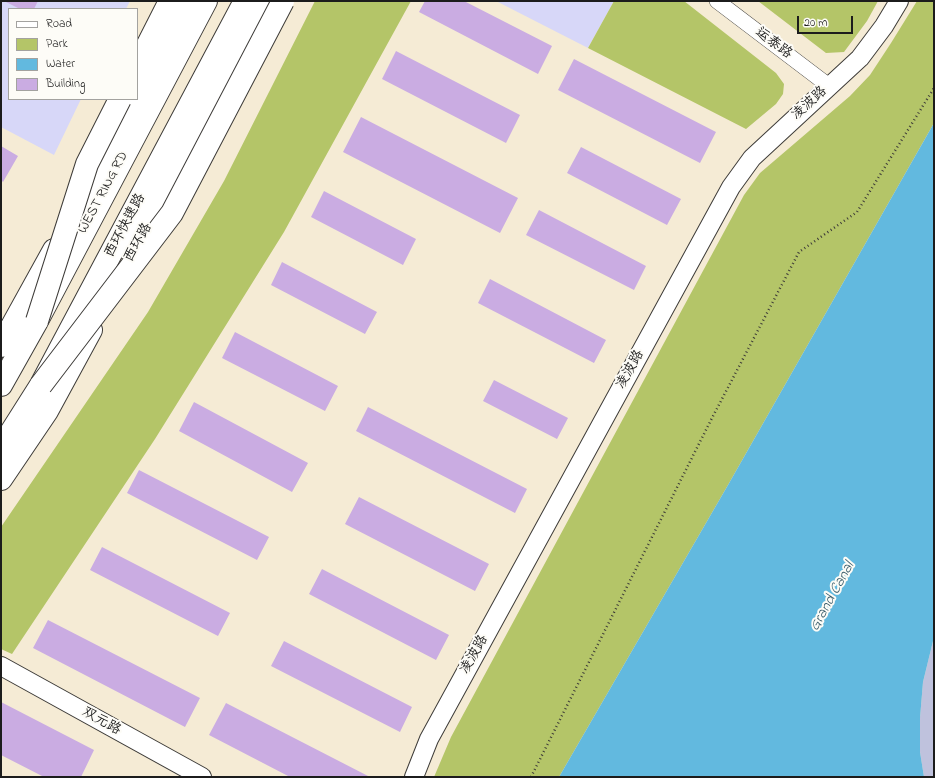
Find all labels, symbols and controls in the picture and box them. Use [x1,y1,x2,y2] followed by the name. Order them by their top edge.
[8,8,138,100] legend
[799,8,855,34] scale bar
[804,14,827,32] text: 20 m
[46,15,72,33] text: Road
[751,25,795,63] street label: 运泰路
[46,35,68,53] text: Park
[46,55,75,73] text: Water
[46,75,85,93] text: Building
[789,84,831,124] street label: 凌波路
[75,149,133,237] street label: WEST RING RD
[102,191,150,261] street label: 西环快速路
[121,221,157,265] street label: 西环路
[613,348,649,392] street label: 凌波路
[807,559,859,635] water label: Grand Canal
[457,633,493,677] street label: 凌波路
[79,704,123,740] street label: 双元路

